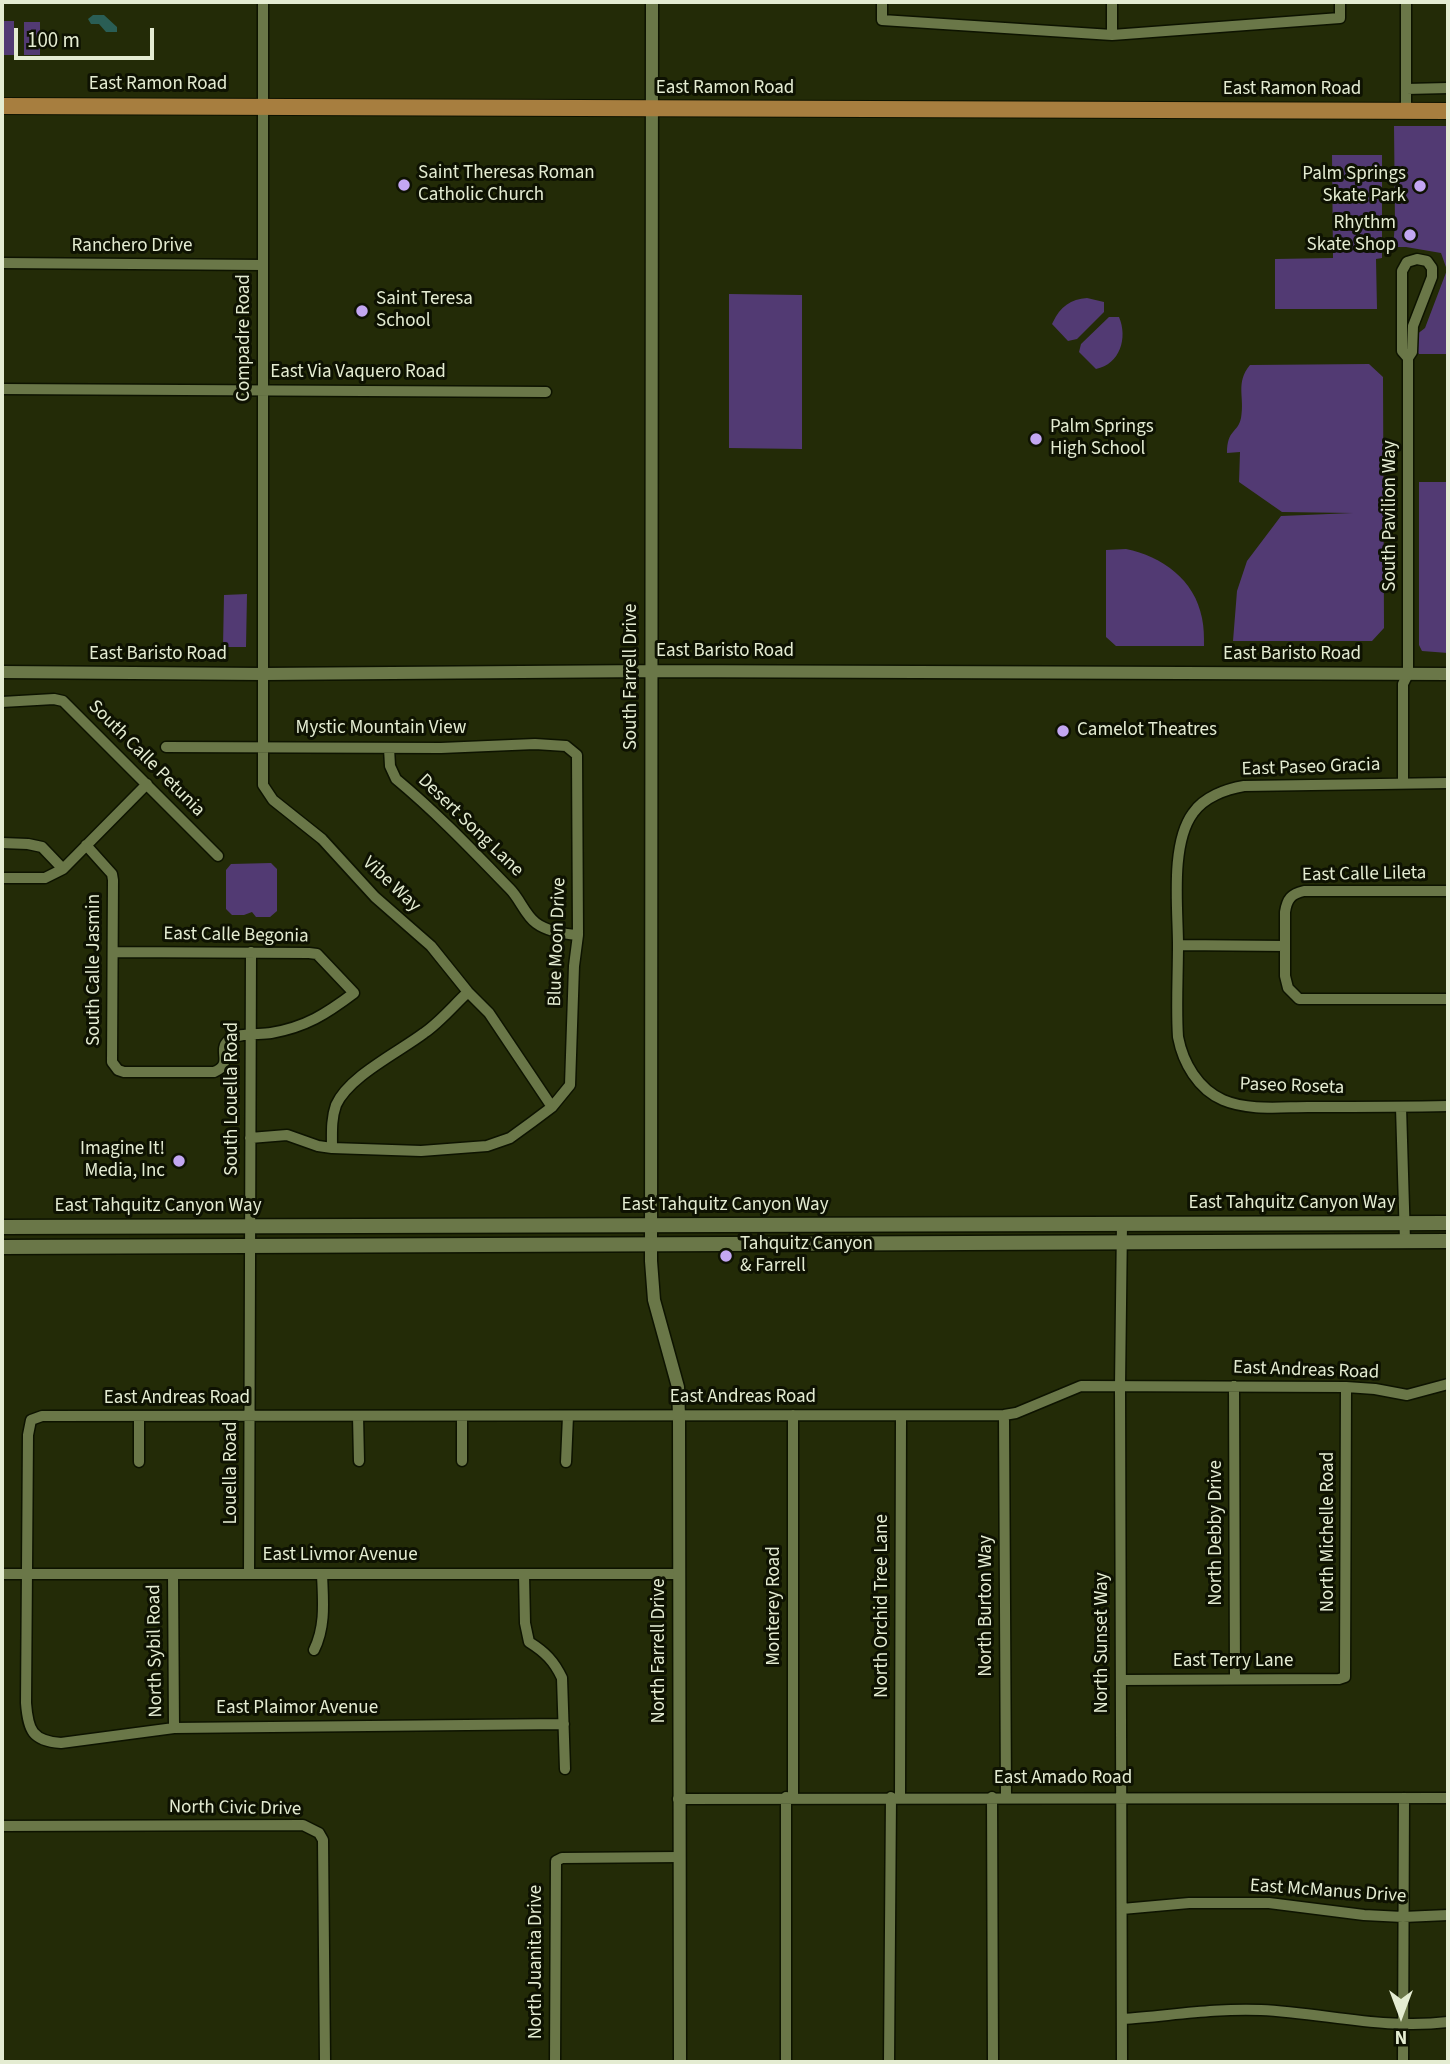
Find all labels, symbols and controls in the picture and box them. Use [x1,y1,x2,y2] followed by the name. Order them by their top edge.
[18,14,158,58] scale bar
[27,25,80,55] text: 100 m
[89,74,227,96] street label: East Ramon Road
[656,78,794,100] street label: East Ramon Road
[1223,79,1361,101] street label: East Ramon Road
[418,163,595,207] place label: Saint Theresas Roman Catholic Church
[1302,164,1406,208] place label: Palm Springs Skate Park
[396,177,412,193] marker: Saint Theresas Roman Catholic Church
[1412,178,1428,194] marker: Palm Springs Skate Park
[1307,213,1396,257] place label: Rhythm Skate Shop
[1402,227,1418,243] marker: Rhythm Skate Shop
[72,236,192,258] street label: Ranchero Drive
[234,274,256,402] street label: Compadre Road
[376,289,473,333] place label: Saint Teresa School
[354,303,370,319] marker: Saint Teresa School
[270,362,446,384] street label: East Via Vaquero Road
[1050,417,1154,461] place label: Palm Springs High School
[1028,431,1044,447] marker: Palm Springs High School
[1380,440,1402,592] street label: South Pavilion Way
[621,604,643,750] street label: South Farrell Drive
[656,641,794,663] street label: East Baristo Road
[89,644,227,666] street label: East Baristo Road
[1223,644,1361,666] street label: East Baristo Road
[83,696,209,822] street label: South Calle Petunia
[296,718,466,740] street label: Mystic Mountain View
[1077,720,1217,742] place label: Camelot Theatres
[1055,723,1071,739] marker: Camelot Theatres
[1241,754,1381,782] street label: East Paseo Gracia
[412,770,528,882] street label: Desert Song Lane
[357,852,425,918] street label: Vibe Way
[1302,863,1426,887] street label: East Calle Lileta
[544,877,572,1007] street label: Blue Moon Drive
[84,894,106,1046] street label: South Calle Jasmin
[163,923,309,949] street label: East Calle Begonia
[222,1022,244,1176] street label: South Louella Road
[1239,1074,1345,1100] street label: Paseo Roseta
[80,1139,165,1183] place label: Imagine It! Media, Inc
[171,1153,187,1169] marker: Imagine It! Media, Inc
[1188,1193,1396,1215] street label: East Tahquitz Canyon Way
[621,1195,829,1217] street label: East Tahquitz Canyon Way
[54,1196,262,1218] street label: East Tahquitz Canyon Way
[740,1234,873,1278] place label: Tahquitz Canyon & Farrell
[718,1248,734,1264] marker: Tahquitz Canyon & Farrell
[1232,1357,1380,1385] street label: East Andreas Road
[670,1387,816,1409] street label: East Andreas Road
[104,1388,250,1410] street label: East Andreas Road
[221,1422,243,1524] street label: Louella Road
[1318,1452,1340,1612] street label: North Michelle Road
[1206,1460,1228,1606] street label: North Debby Drive
[872,1514,894,1698] street label: North Orchid Tree Lane
[976,1535,998,1677] street label: North Burton Way
[262,1545,418,1567] street label: East Livmor Avenue
[764,1546,786,1666] street label: Monterey Road
[1092,1572,1114,1714] street label: North Sunset Way
[649,1578,671,1724] street label: North Farrell Drive
[143,1584,169,1718] street label: North Sybil Road
[1173,1651,1293,1673] street label: East Terry Lane
[216,1698,378,1720] street label: East Plaimor Avenue
[994,1768,1132,1790] street label: East Amado Road
[169,1796,301,1822] street label: North Civic Drive
[1249,1875,1407,1909] street label: East McManus Drive
[526,1885,548,2039] street label: North Juanita Drive
[1366,1980,1436,2050] north arrow
[1395,2023,1407,2050] text: N

